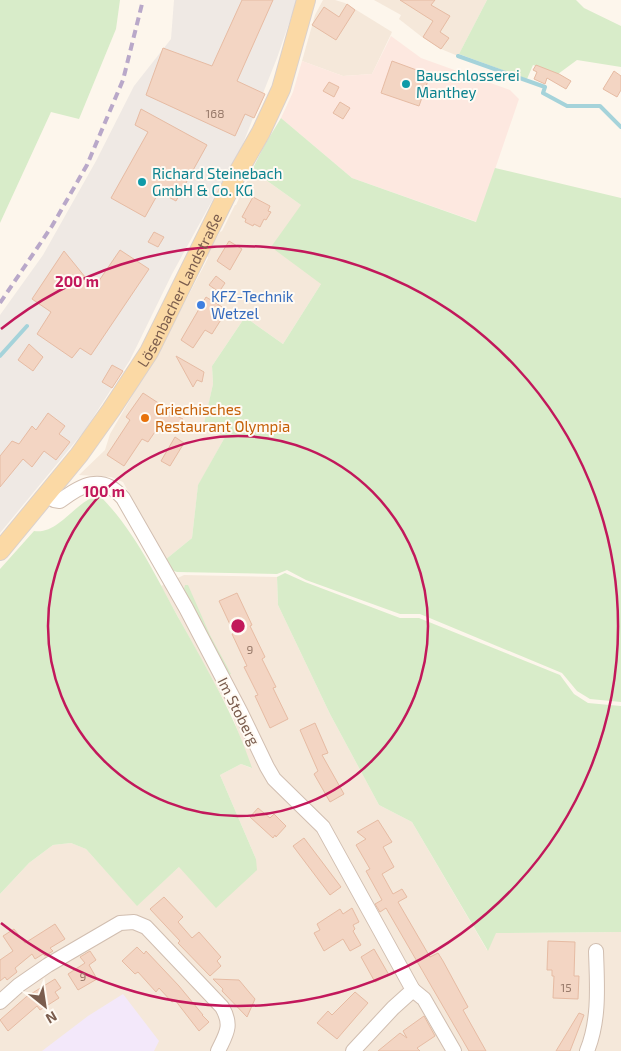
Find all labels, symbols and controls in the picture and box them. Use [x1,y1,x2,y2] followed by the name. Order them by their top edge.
[416,66,520,101] place label: Bauschlosserei Manthey
[400,78,412,90] marker: Bauschlosserei Manthey
[206,106,224,120] house number: 168
[152,164,283,199] place label: Richard Steinebach GmbH & Co. KG
[136,176,148,188] marker: Richard Steinebach GmbH & Co. KG
[133,210,225,370] street label: Lösenbacher Landstraße
[55,272,99,290] text: 200 m
[211,287,294,322] place label: KFZ-Technik Wetzel
[195,299,207,311] marker: KFZ-Technik Wetzel
[155,400,290,435] place label: Griechisches Restaurant Olympia
[139,412,151,424] marker: Griechisches Restaurant Olympia
[83,482,125,500] text: 100 m
[229,617,247,635] centre of rings
[247,642,254,656] house number: 9
[214,674,264,749] street label: Im Stoberg
[80,969,87,983] house number: 9
[560,980,572,994] house number: 15
[20,981,70,1031] north arrow
[43,1008,60,1028] text: N

